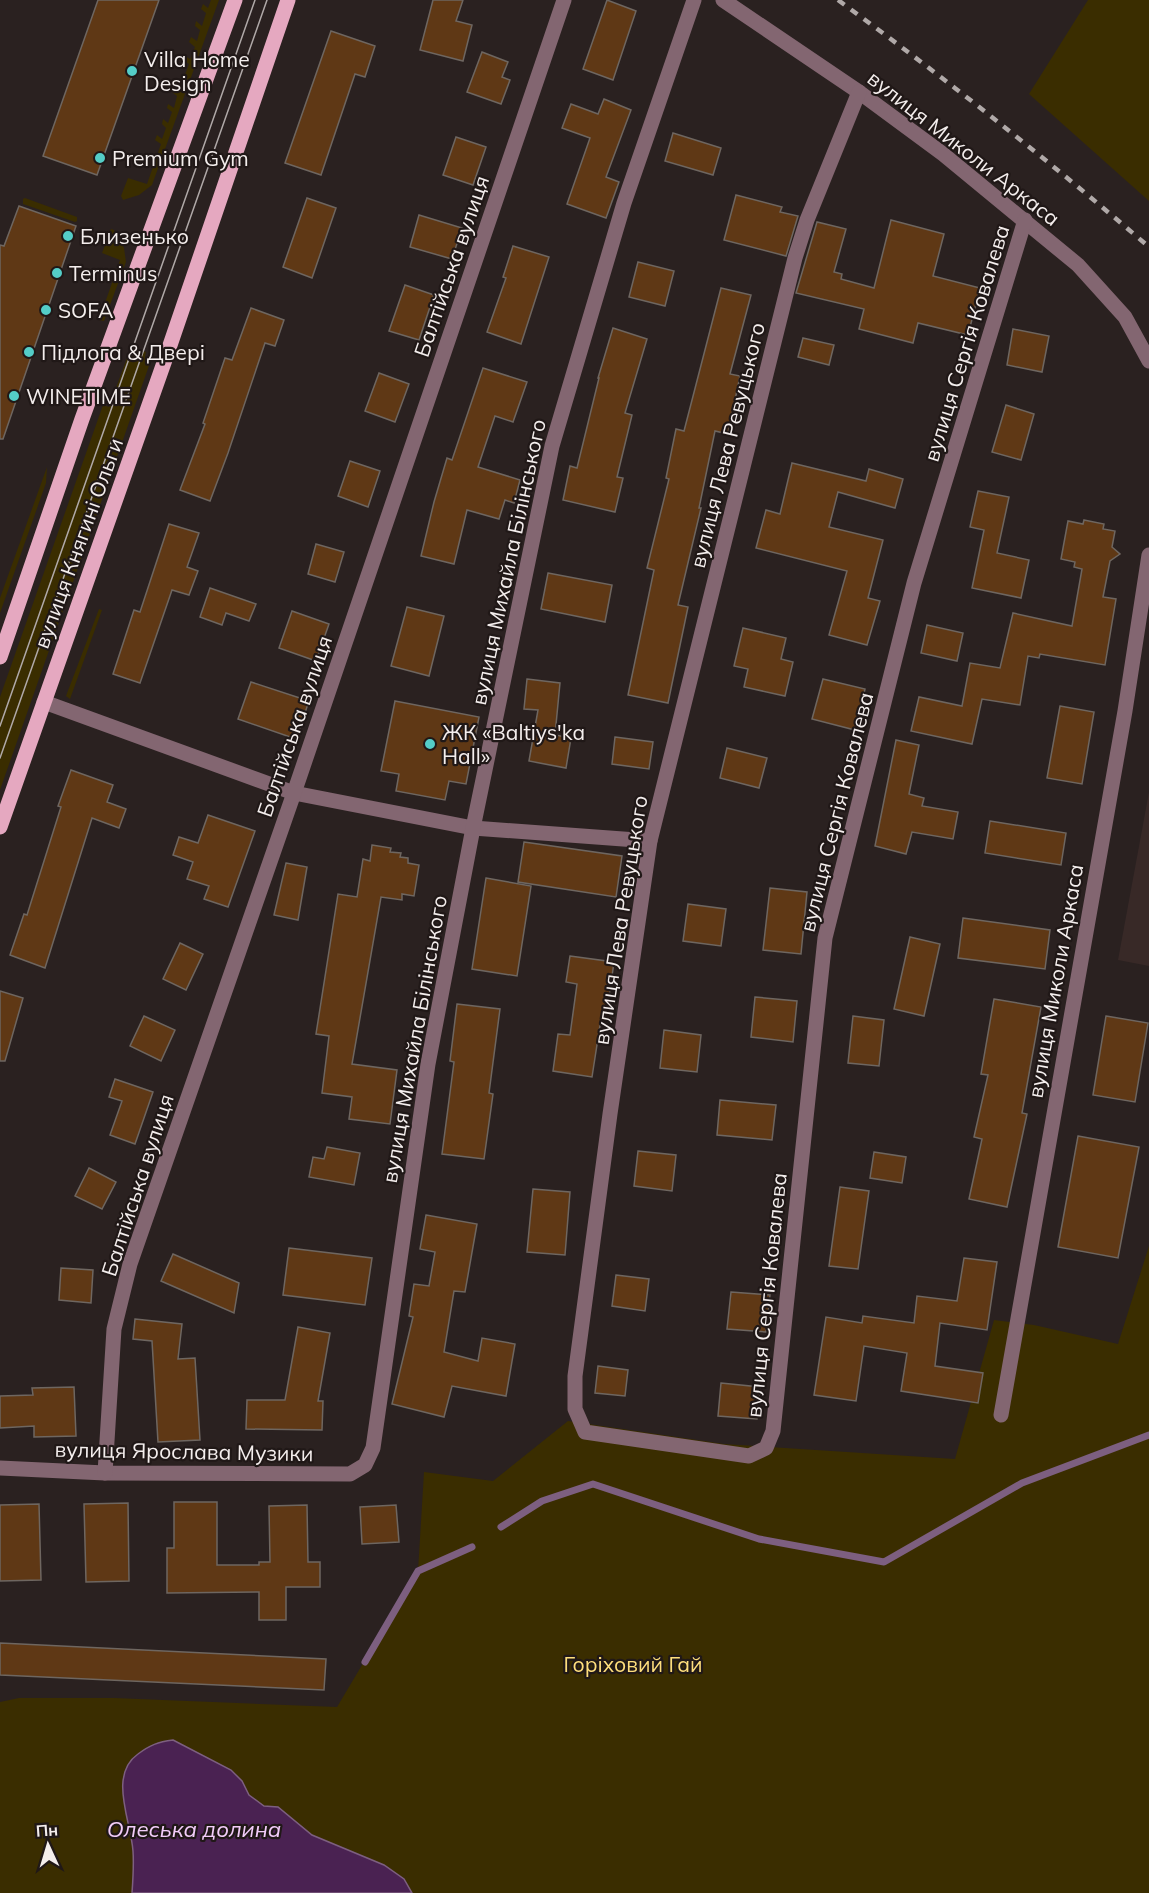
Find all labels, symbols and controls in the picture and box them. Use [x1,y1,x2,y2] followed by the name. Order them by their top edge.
[144,46,250,96] place label: Villa Home Design
[125,64,139,78] marker: Villa Home Design
[863,65,1065,231] street label: вулиця Миколи Аркаса
[112,145,249,171] place label: Premium Gym
[93,151,107,165] marker: Premium Gym
[408,172,494,360] street label: Балтійська вулиця
[918,221,1014,465] street label: вулиця Сергія Ковалева
[80,223,189,249] place label: Близенько
[61,229,75,243] marker: Близенько
[69,260,157,286] place label: Terminus
[50,266,64,280] marker: Terminus
[58,297,114,323] place label: SOFA
[39,303,53,317] marker: SOFA
[684,319,770,571] street label: вулиця Лева Ревуцького
[41,339,205,365] place label: Підлога & Двері
[22,345,36,359] marker: Підлога & Двері
[26,383,131,409] place label: WINETIME
[7,389,21,403] marker: WINETIME
[465,417,551,707] street label: вулиця Михайла Білінського
[28,434,128,652] street label: вулиця Княгині Ольги
[251,632,337,820] street label: Балтійська вулиця
[794,689,878,935] street label: вулиця Сергія Ковалева
[442,719,585,769] place label: ЖК «Baltiysʹka Hall»
[423,737,437,751] marker: ЖК «Baltiysʹka Hall»
[587,793,653,1047] street label: вулиця Лева Ревуцького
[1022,862,1088,1100] street label: вулиця Миколи Аркаса
[376,893,452,1185] street label: вулиця Михайла Білінського
[95,1091,179,1279] street label: Балтійська вулиця
[740,1171,792,1419] street label: вулиця Сергія Ковалева
[54,1436,314,1466] street label: вулиця Ярослава Музики
[563,1651,703,1677] park label: Горіховий Гай
[18,1815,78,1875] north arrow
[107,1815,281,1843] water label: Олеська долина
[35,1819,59,1841] text: Пн

